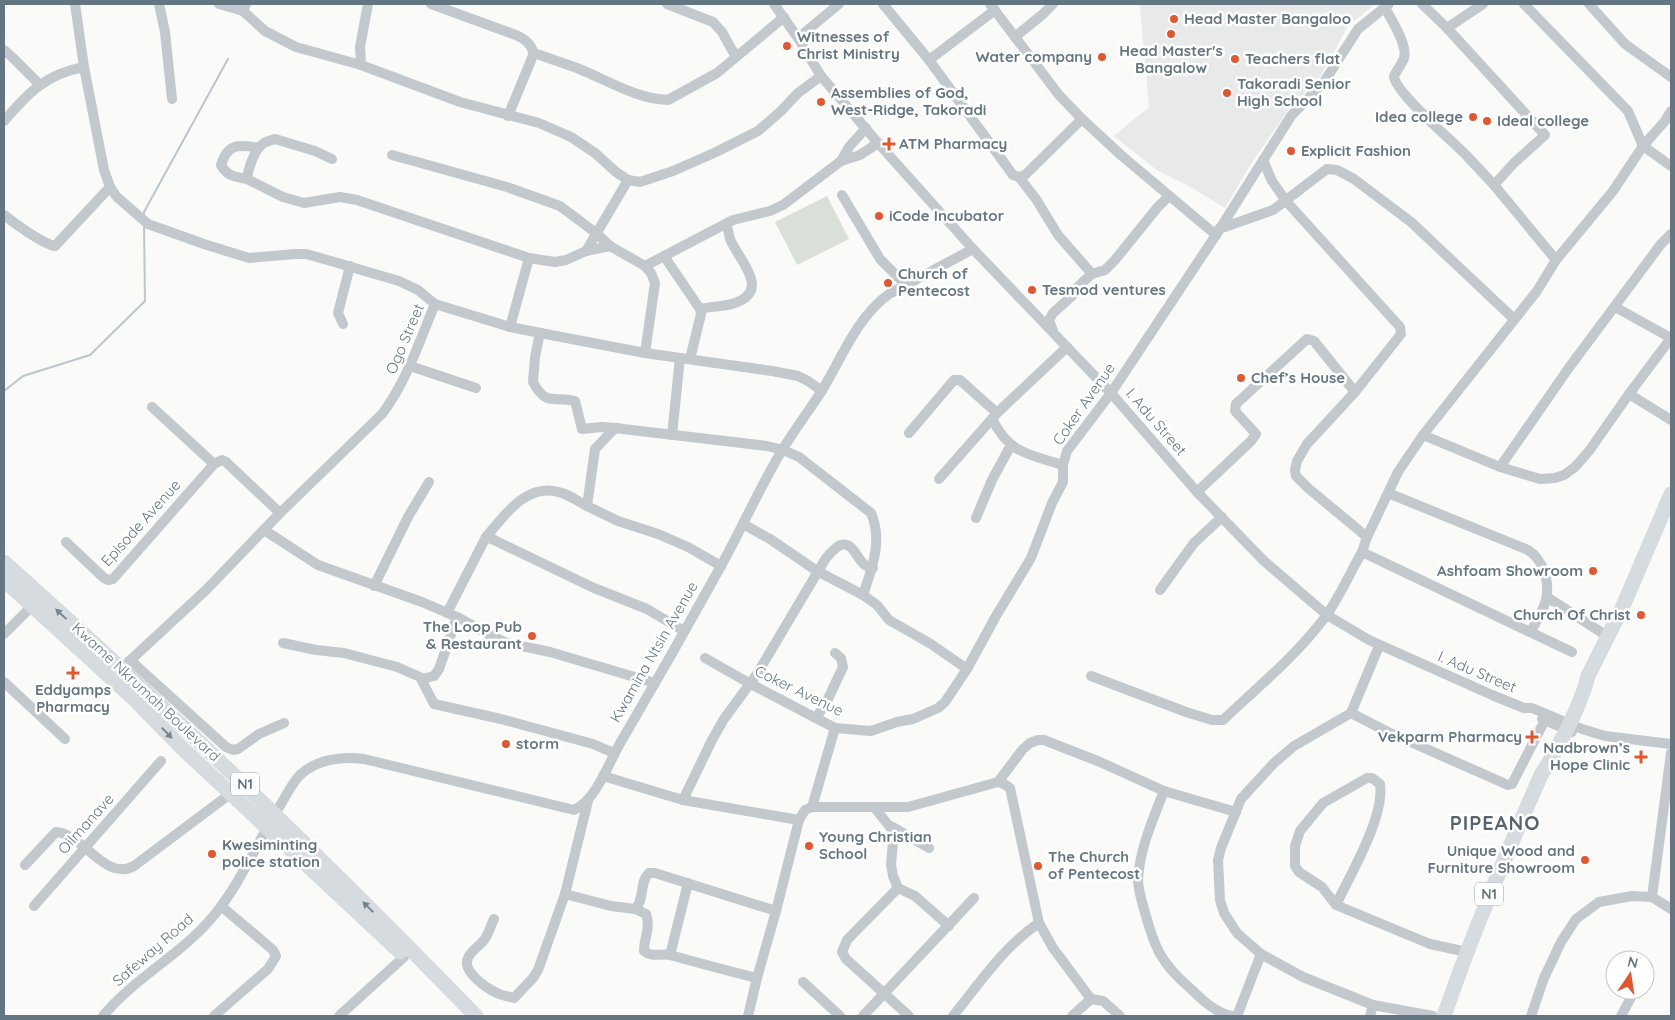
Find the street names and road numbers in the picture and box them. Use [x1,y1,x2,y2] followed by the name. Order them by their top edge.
[381,301,428,377] street label: Ogo Street
[1048,359,1119,449] street label: Coker Avenue
[1122,384,1191,459] street label: I. Adu Street
[97,475,184,570] street label: Episode Avenue
[605,578,702,726] street label: Kwamina Ntsin Avenue
[68,618,224,765] street label: Kwame Nkrumah Boulevard
[1435,647,1519,697] street label: I. Adu Street
[752,661,847,720] street label: Coker Avenue
[231,772,259,796] road number: N1
[54,789,118,858] street label: Oilmanave
[1475,882,1503,906] road number: N1
[108,909,197,990] street label: Safeway Road

